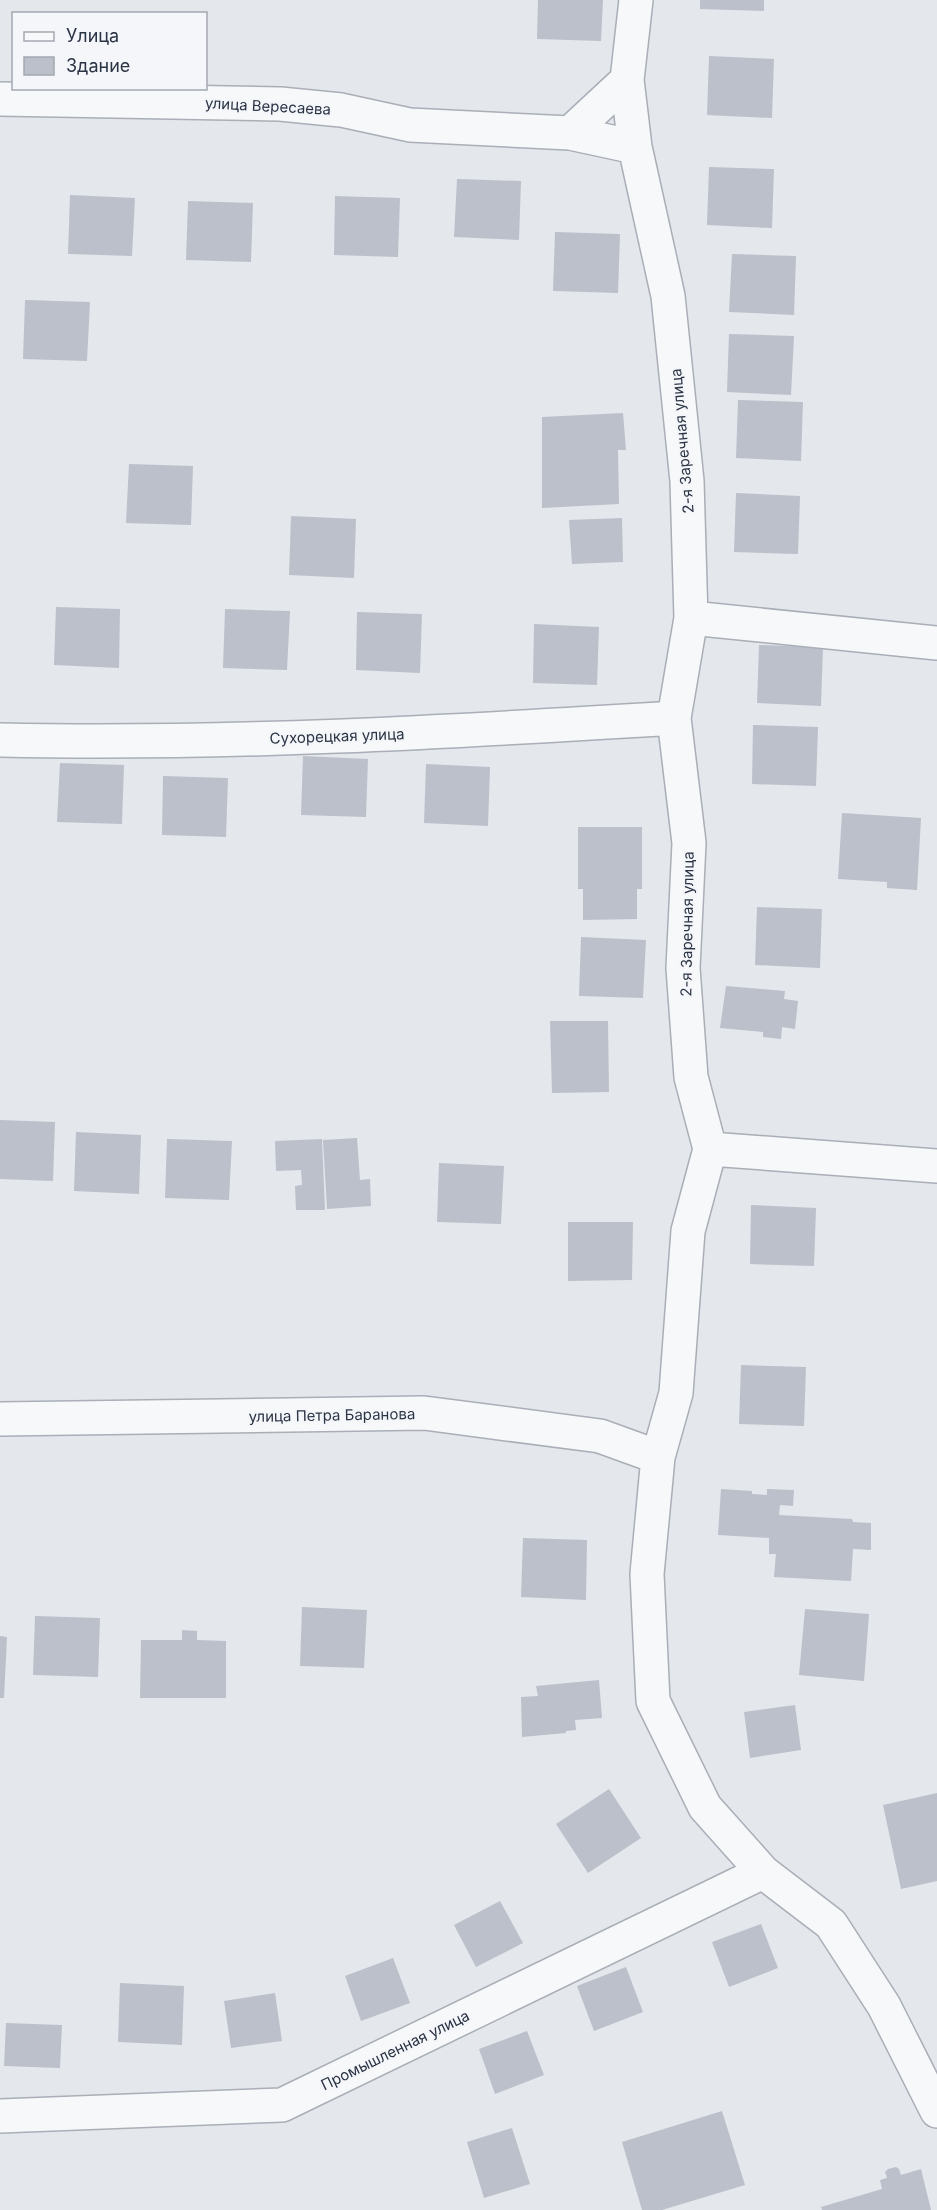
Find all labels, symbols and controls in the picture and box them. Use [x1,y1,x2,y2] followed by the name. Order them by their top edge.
[12,12,207,90] legend
[66,25,119,46] text: Улица
[66,55,130,76] text: Здание
[205,93,331,119] street label: улица Вересаева
[666,368,698,514] street label: 2-я Заречная улица
[269,724,405,748] street label: Сухорецкая улица
[676,851,698,997] street label: 2-я Заречная улица
[249,1404,415,1426] street label: улица Петра Баранова
[318,2006,472,2094] street label: Промышленная улица

